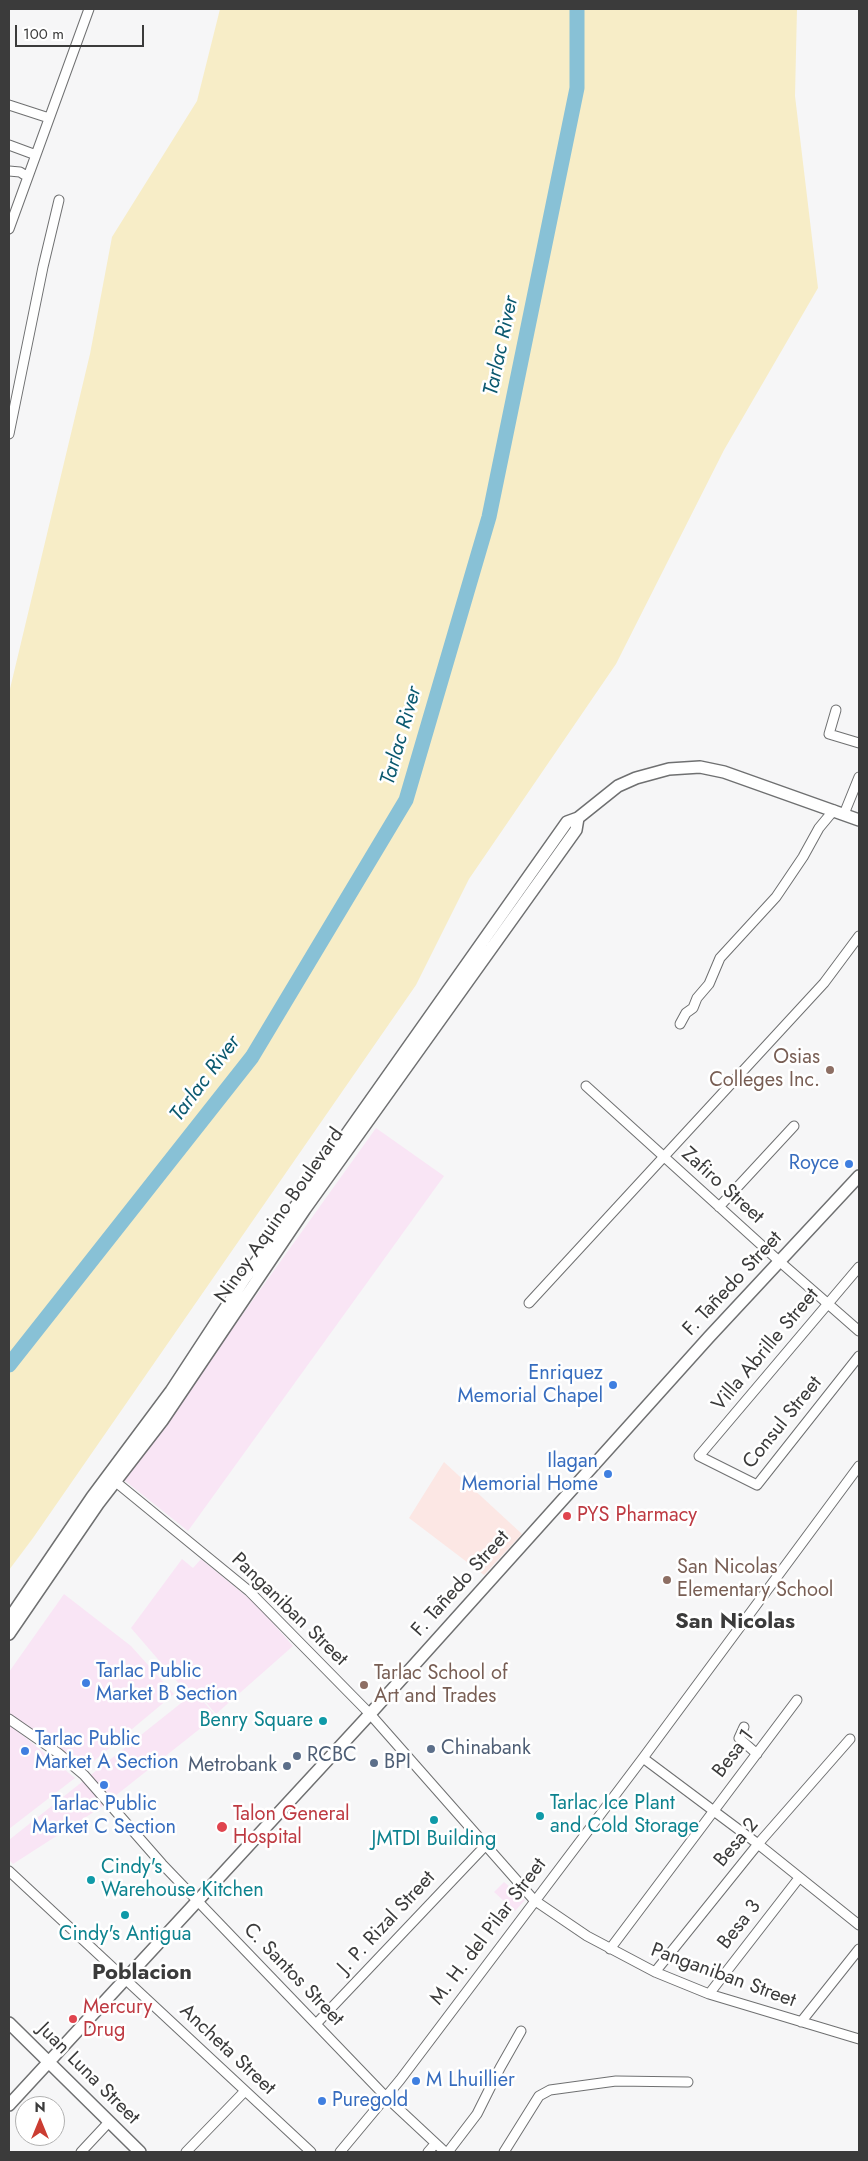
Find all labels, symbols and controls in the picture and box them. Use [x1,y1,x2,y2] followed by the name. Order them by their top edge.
[18,15,146,47] scale bar
[23,23,64,45] text: 100 m
[479,294,525,398] water label: Tarlac River
[376,684,428,788] water label: Tarlac River
[165,1031,247,1127] water label: Tarlac River
[709,1046,820,1093] place label: Osias Colleges Inc.
[824,1064,836,1076] marker: Osias Colleges Inc.
[210,1124,350,1308] street label: Ninoy Aquino Boulevard
[676,1143,768,1229] street label: Zafiro Street
[789,1152,839,1176] place label: Royce
[843,1158,855,1170] marker: Royce
[678,1227,788,1341] street label: F. Tañedo Street
[708,1284,824,1416] street label: Villa Abrille Street
[458,1362,603,1409] place label: Enriquez Memorial Chapel
[738,1372,828,1474] street label: Consul Street
[607,1379,619,1391] marker: Enriquez Memorial Chapel
[462,1450,598,1497] place label: Ilagan Memorial Home
[602,1468,614,1480] marker: Ilagan Memorial Home
[577,1504,697,1528] place label: PYS Pharmacy
[561,1510,573,1522] marker: PYS Pharmacy
[407,1526,515,1642] street label: F. Tañedo Street
[226,1548,352,1672] street label: Panganiban Street
[677,1556,833,1603] place label: San Nicolas Elementary School
[661,1574,673,1586] marker: San Nicolas Elementary School
[675,1610,795,1636] district label: San Nicolas
[96,1660,238,1707] place label: Tarlac Public Market B Section
[374,1662,508,1709] place label: Tarlac School of Art and Trades
[80,1677,92,1689] marker: Tarlac Public Market B Section
[358,1679,370,1691] marker: Tarlac School of Art and Trades
[199,1709,313,1733] place label: Benry Square
[317,1715,329,1727] marker: Benry Square
[708,1725,760,1783] street label: Besa 1
[35,1728,179,1775] place label: Tarlac Public Market A Section
[441,1737,531,1761] place label: Chinabank
[425,1743,437,1755] marker: Chinabank
[307,1744,357,1768] place label: RCBC
[19,1745,31,1757] marker: Tarlac Public Market A Section
[291,1750,303,1762] marker: RCBC
[384,1751,411,1775] place label: BPI
[188,1754,277,1778] place label: Metrobank
[368,1757,380,1769] marker: BPI
[281,1760,293,1772] marker: Metrobank
[98,1779,110,1791] marker: Tarlac Public Market C Section
[550,1792,699,1839] place label: Tarlac Ice Plant and Cold Storage
[32,1793,176,1840] place label: Tarlac Public Market C Section
[233,1803,350,1850] place label: Talon General Hospital
[534,1810,546,1822] marker: Tarlac Ice Plant and Cold Storage
[428,1814,440,1826] marker: JMTDI Building
[710,1814,764,1872] street label: Besa 2
[215,1820,229,1834] marker: Talon General Hospital
[372,1828,496,1852] place label: JMTDI Building
[426,1854,552,2010] street label: M. H. del Pilar Street
[101,1856,264,1903] place label: Cindy's Warehouse Kitchen
[333,1867,441,1979] street label: J. P. Rizal Street
[85,1874,97,1886] marker: Cindy's Warehouse Kitchen
[713,1896,767,1954] street label: Besa 3
[119,1909,131,1921] marker: Cindy's Antigua
[238,1918,348,2032] street label: C. Santos Street
[59,1923,191,1947] place label: Cindy's Antigua
[647,1939,799,2013] street label: Panganiban Street
[92,1961,192,1987] district label: Poblacion
[83,1996,152,2043] place label: Mercury Drug
[174,2000,280,2100] street label: Ancheta Street
[67,2013,79,2025] marker: Mercury Drug
[32,2018,144,2130] street label: Juan Luna Street
[426,2069,515,2093] place label: M Lhuillier
[410,2075,422,2087] marker: M Lhuillier
[332,2089,408,2113] place label: Puregold
[316,2095,328,2107] marker: Puregold
[15,2096,65,2146] north arrow
[34,2097,46,2117] text: N

